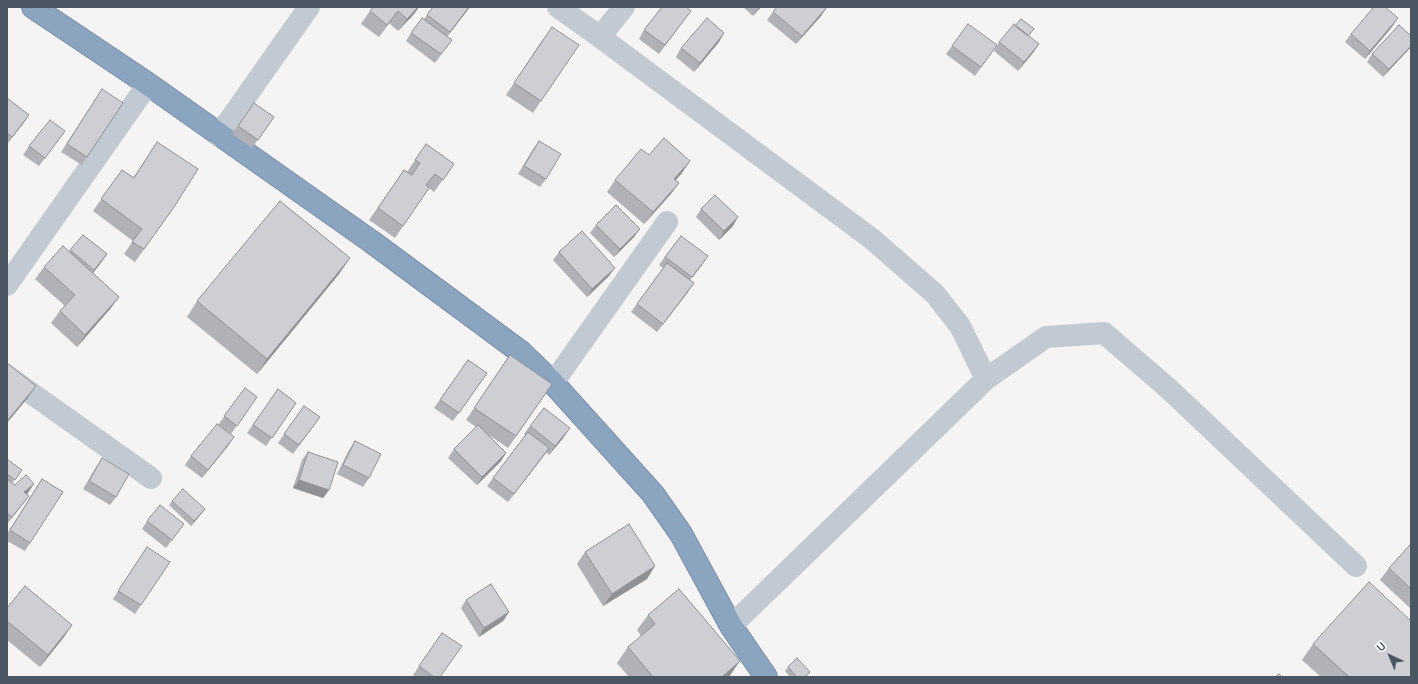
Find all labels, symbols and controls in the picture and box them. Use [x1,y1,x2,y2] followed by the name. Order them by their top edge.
[1370,636,1410,676] north arrow
[1374,640,1389,655] text: U

